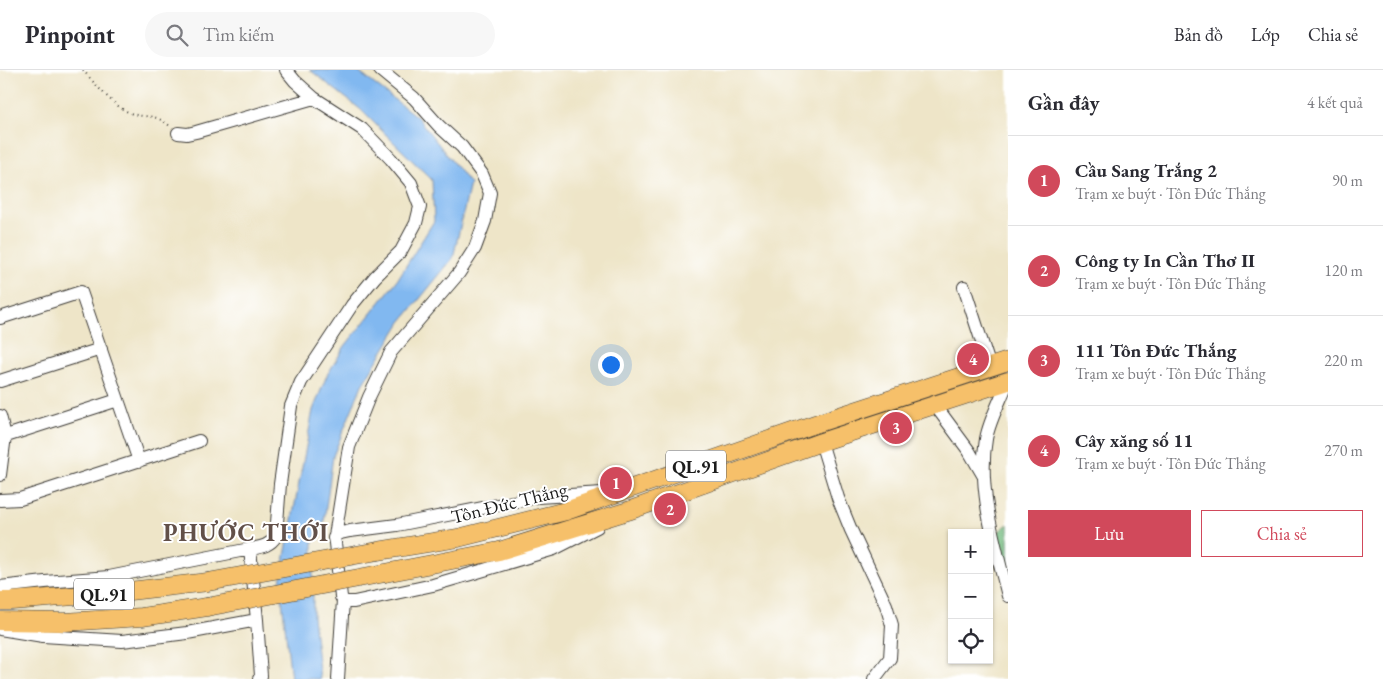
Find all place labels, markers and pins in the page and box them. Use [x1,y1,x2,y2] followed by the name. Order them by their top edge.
[957,340,989,378] pin: 4
[880,409,912,447] pin: 3
[600,464,632,502] pin: 1
[654,490,686,528] pin: 2

